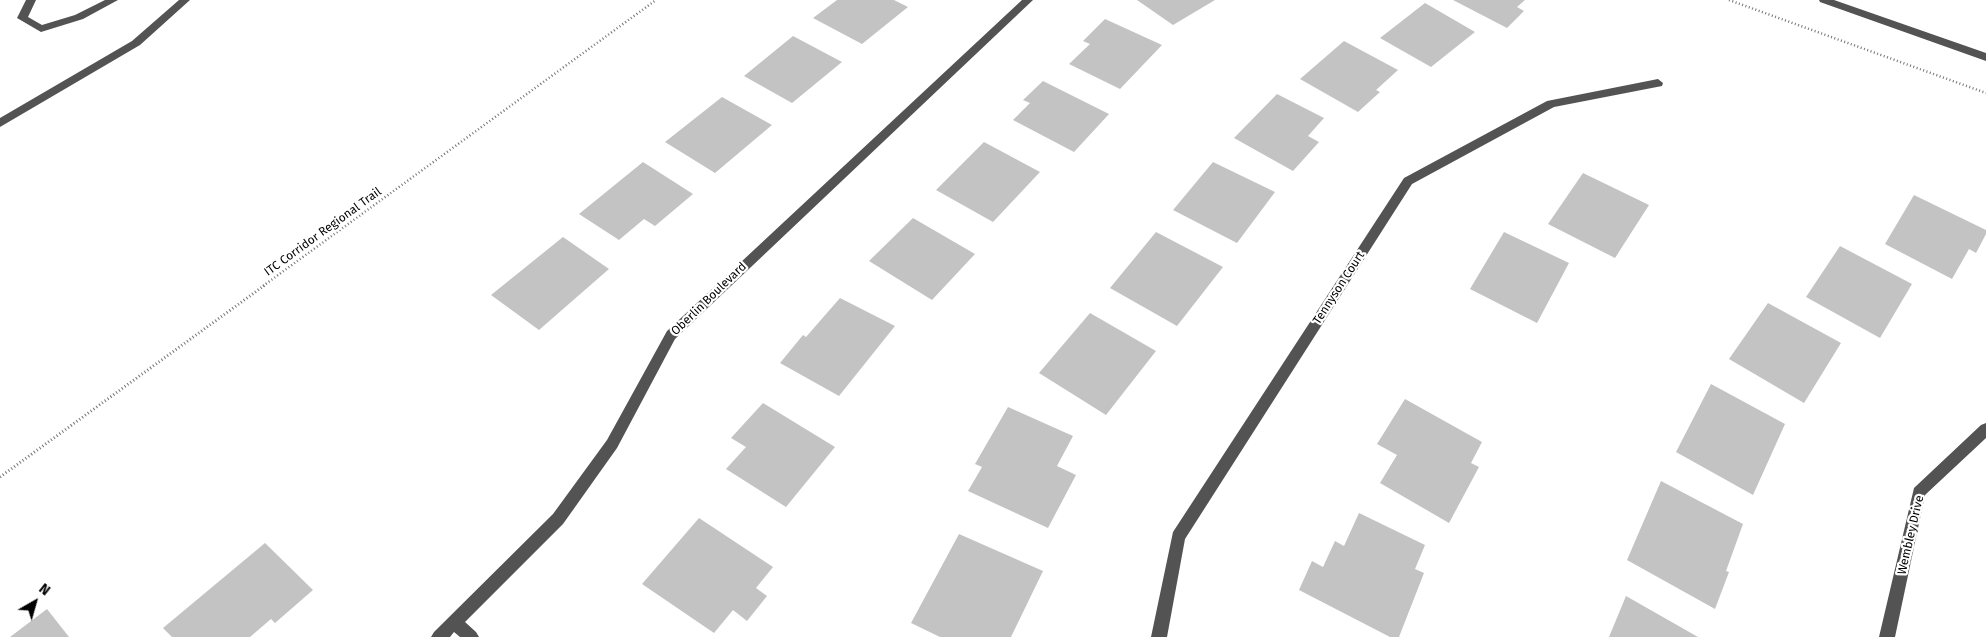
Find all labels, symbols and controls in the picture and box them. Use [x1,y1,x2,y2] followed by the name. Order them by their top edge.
[262,185,384,279] street label: ITC Corridor Regional Trail
[1310,249,1368,327] street label: Tennyson Court
[669,260,749,338] street label: Oberlin Boulevard
[1895,494,1927,576] street label: Wembley Drive
[10,577,60,627] north arrow
[36,580,53,599] text: N

